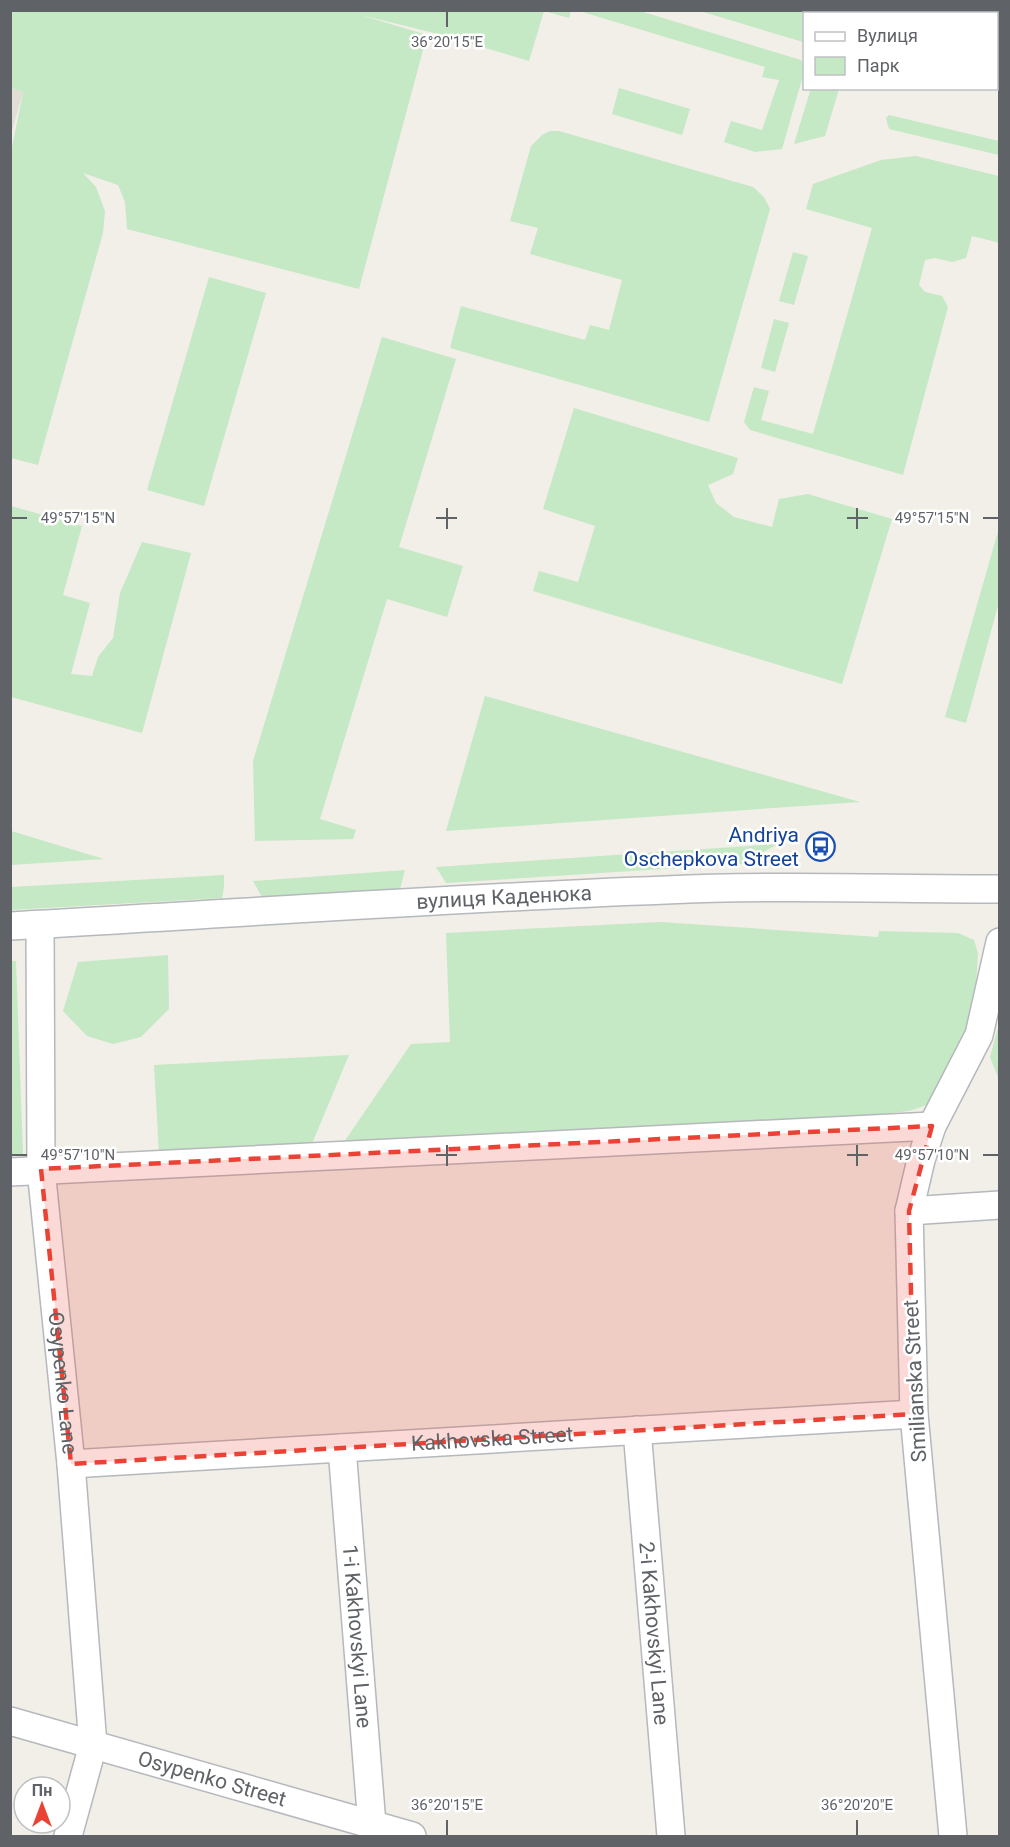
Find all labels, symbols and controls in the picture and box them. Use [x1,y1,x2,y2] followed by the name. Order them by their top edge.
[803,12,998,90] legend
[857,25,918,46] text: Вулиця
[411,33,484,51] text: 36°20'15"E
[857,55,900,76] text: Парк
[41,509,115,527] text: 49°57'15"N
[895,509,969,527] text: 49°57'15"N
[624,823,799,871] place label: Andriya Oschepkova Street
[804,831,836,863] bus stop icon: Andriya Oschepkova Street
[416,881,593,914] street label: вулиця Каденюка
[41,1146,115,1164] text: 49°57'10"N
[895,1146,969,1164] text: 49°57'10"N
[899,1299,931,1463] street label: Smilianska Street
[44,1310,82,1455] street label: Osypenko Lane
[410,1422,574,1456] street label: Kakhovska Street
[634,1541,674,1726] street label: 2-i Kakhovskyi Lane
[338,1544,376,1729] street label: 1-i Kakhovskyi Lane
[135,1746,289,1811] street label: Osypenko Street
[12,1775,72,1835] north arrow
[32,1781,52,1800] text: Пн
[411,1796,484,1814] text: 36°20'15"E
[821,1796,894,1814] text: 36°20'20"E

